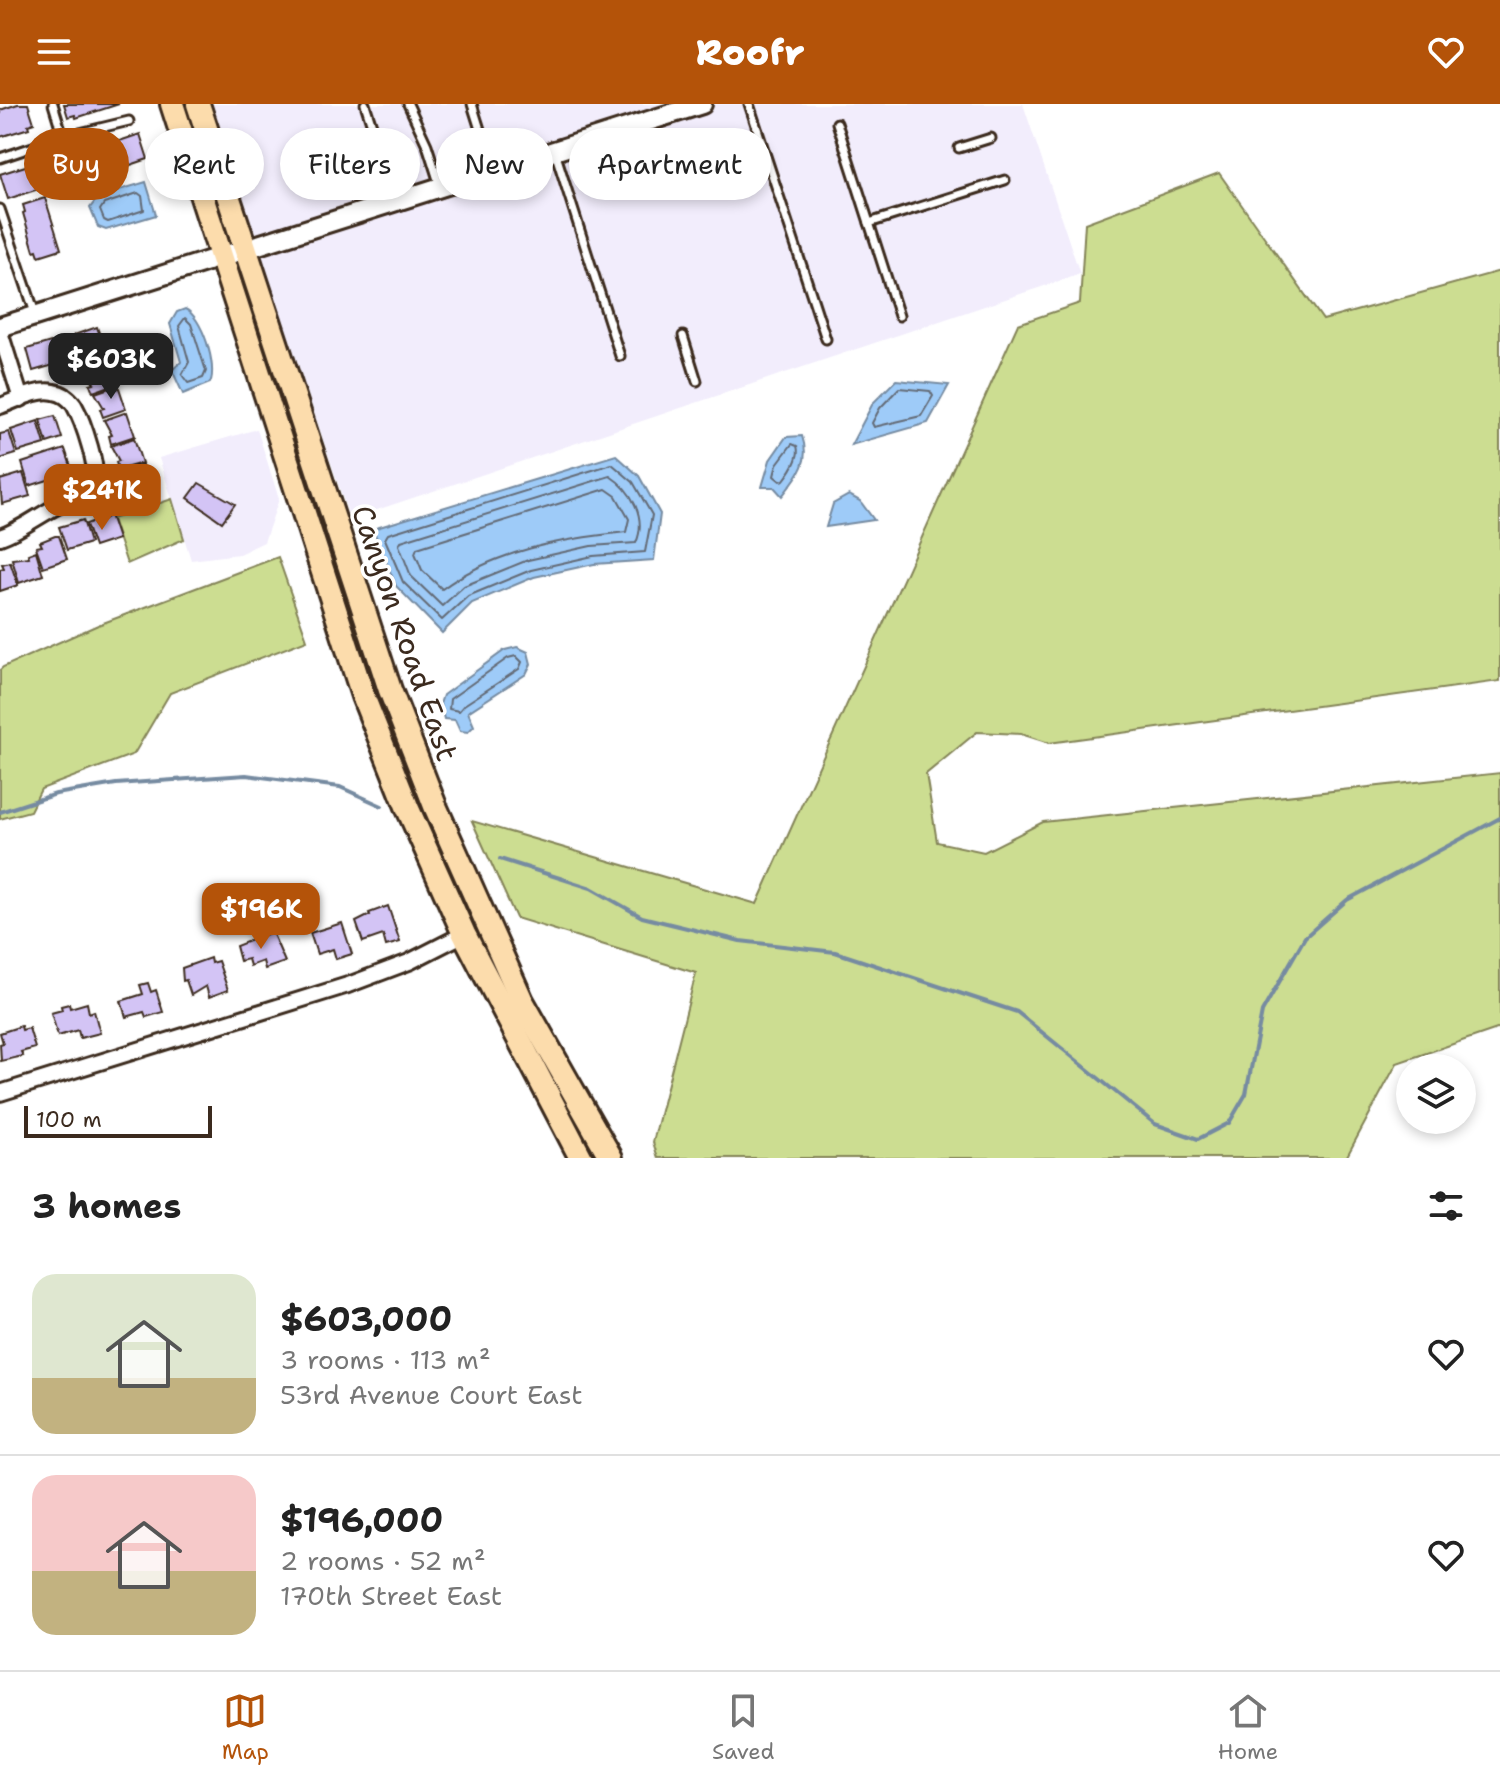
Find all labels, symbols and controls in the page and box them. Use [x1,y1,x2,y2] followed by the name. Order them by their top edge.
[695,28,805,77] text: Roofr
[32,30,76,74] icon: menu
[1424,30,1468,74] icon: heart
[24,128,129,200] chip: Buy
[145,128,264,200] chip: Rent
[280,128,420,200] chip: Filters
[436,128,553,200] chip: New
[569,128,771,200] chip: Apartment
[55,333,167,401] pin: $603K
[66,341,156,376] text: $603K
[46,464,158,532] pin: $241K
[62,472,142,507] text: $241K
[342,500,468,766] street label: Canyon Road East
[205,883,317,951] pin: $196K
[220,891,302,926] text: $196K
[1396,1054,1476,1134] map controls
[1396,1054,1476,1134] button: layers
[24,1102,212,1138] scale bar
[36,1105,102,1134] text: 100 m
[32,1183,181,1229] text: 3 homes
[1424,1184,1468,1228] icon: filters
[280,1296,452,1342] text: $603,000
[96,1306,192,1402] icon: home
[1424,1332,1468,1376] icon: heart
[280,1342,491,1377] text: 3 rooms · 113 m²
[280,1377,583,1412] text: 53rd Avenue Court East
[280,1497,443,1543] text: $196,000
[96,1507,192,1603] icon: home
[1424,1533,1468,1577] icon: heart
[280,1543,486,1578] text: 2 rooms · 52 m²
[280,1578,502,1613] text: 170th Street East
[222,1689,269,1766] tab: Map
[712,1689,775,1766] tab: Saved
[1218,1689,1278,1766] tab: Home

